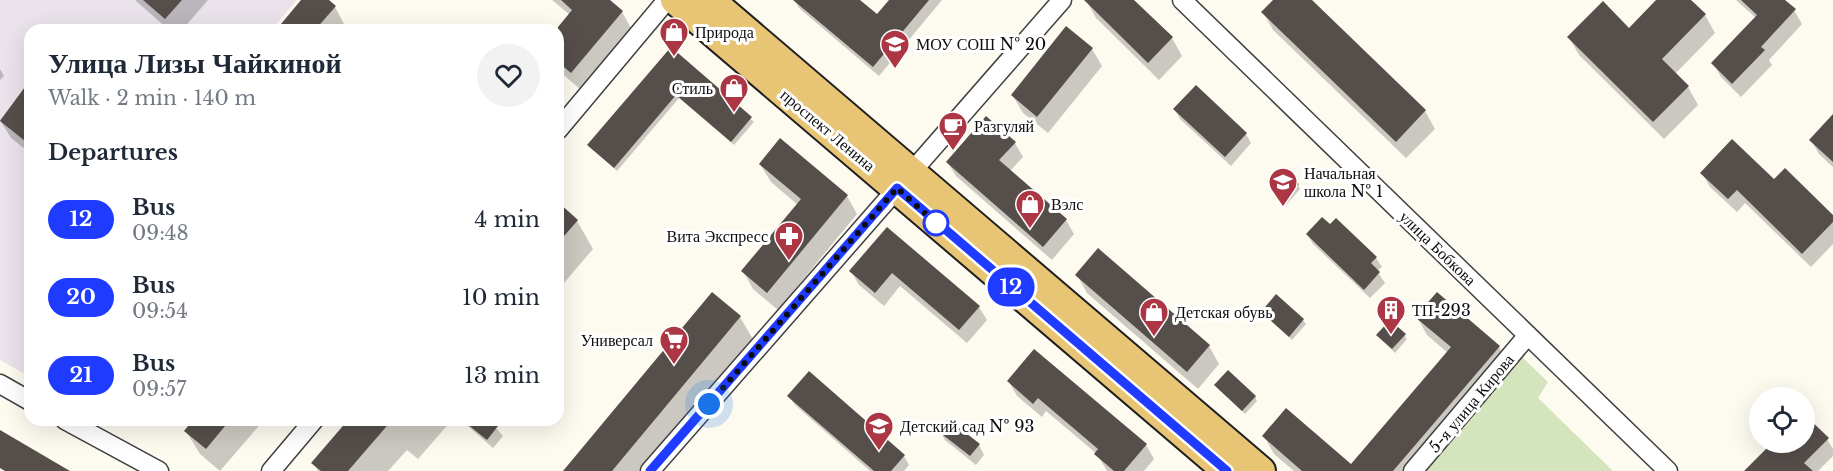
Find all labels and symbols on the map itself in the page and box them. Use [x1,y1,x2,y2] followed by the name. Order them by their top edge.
[658,16,690,58] shop icon: Природа
[695,22,754,42] place label: Природа
[879,28,911,70] school or university icon: МОУ СОШ № 20
[916,34,1046,54] place label: МОУ СОШ № 20
[718,72,750,114] shop icon: Стиль
[672,78,713,98] place label: Стиль
[777,85,879,175] street label: проспект Ленина
[937,110,969,152] cafe icon: Разгуляй
[974,116,1035,136] place label: Разгуляй
[1304,163,1383,201] place label: Начальная школа № 1
[1267,166,1299,208] school or university icon: Начальная школа № 1
[1014,188,1046,230] shop icon: Вэлс
[1051,194,1083,214] place label: Вэлс
[1396,206,1480,290] street label: улица Бобкова
[923,210,949,236] unlabelled marker
[773,220,805,262] pharmacy icon: Вита Экспресс
[667,226,768,246] place label: Вита Экспресс
[984,268,1038,306] line badge: 12
[1375,294,1407,336] building icon: ТП-293
[1138,296,1170,338] shop icon: Детская обувь
[1412,300,1471,320] place label: ТП-293
[1175,302,1272,322] place label: Детская обувь
[658,324,690,366] supermarket icon: Универсал
[581,330,653,350] place label: Универсал
[1424,350,1518,456] street label: 5-я улица Кирова
[694,389,724,419] your location
[863,410,895,452] school or university icon: Детский сад № 93
[900,416,1034,436] place label: Детский сад № 93

